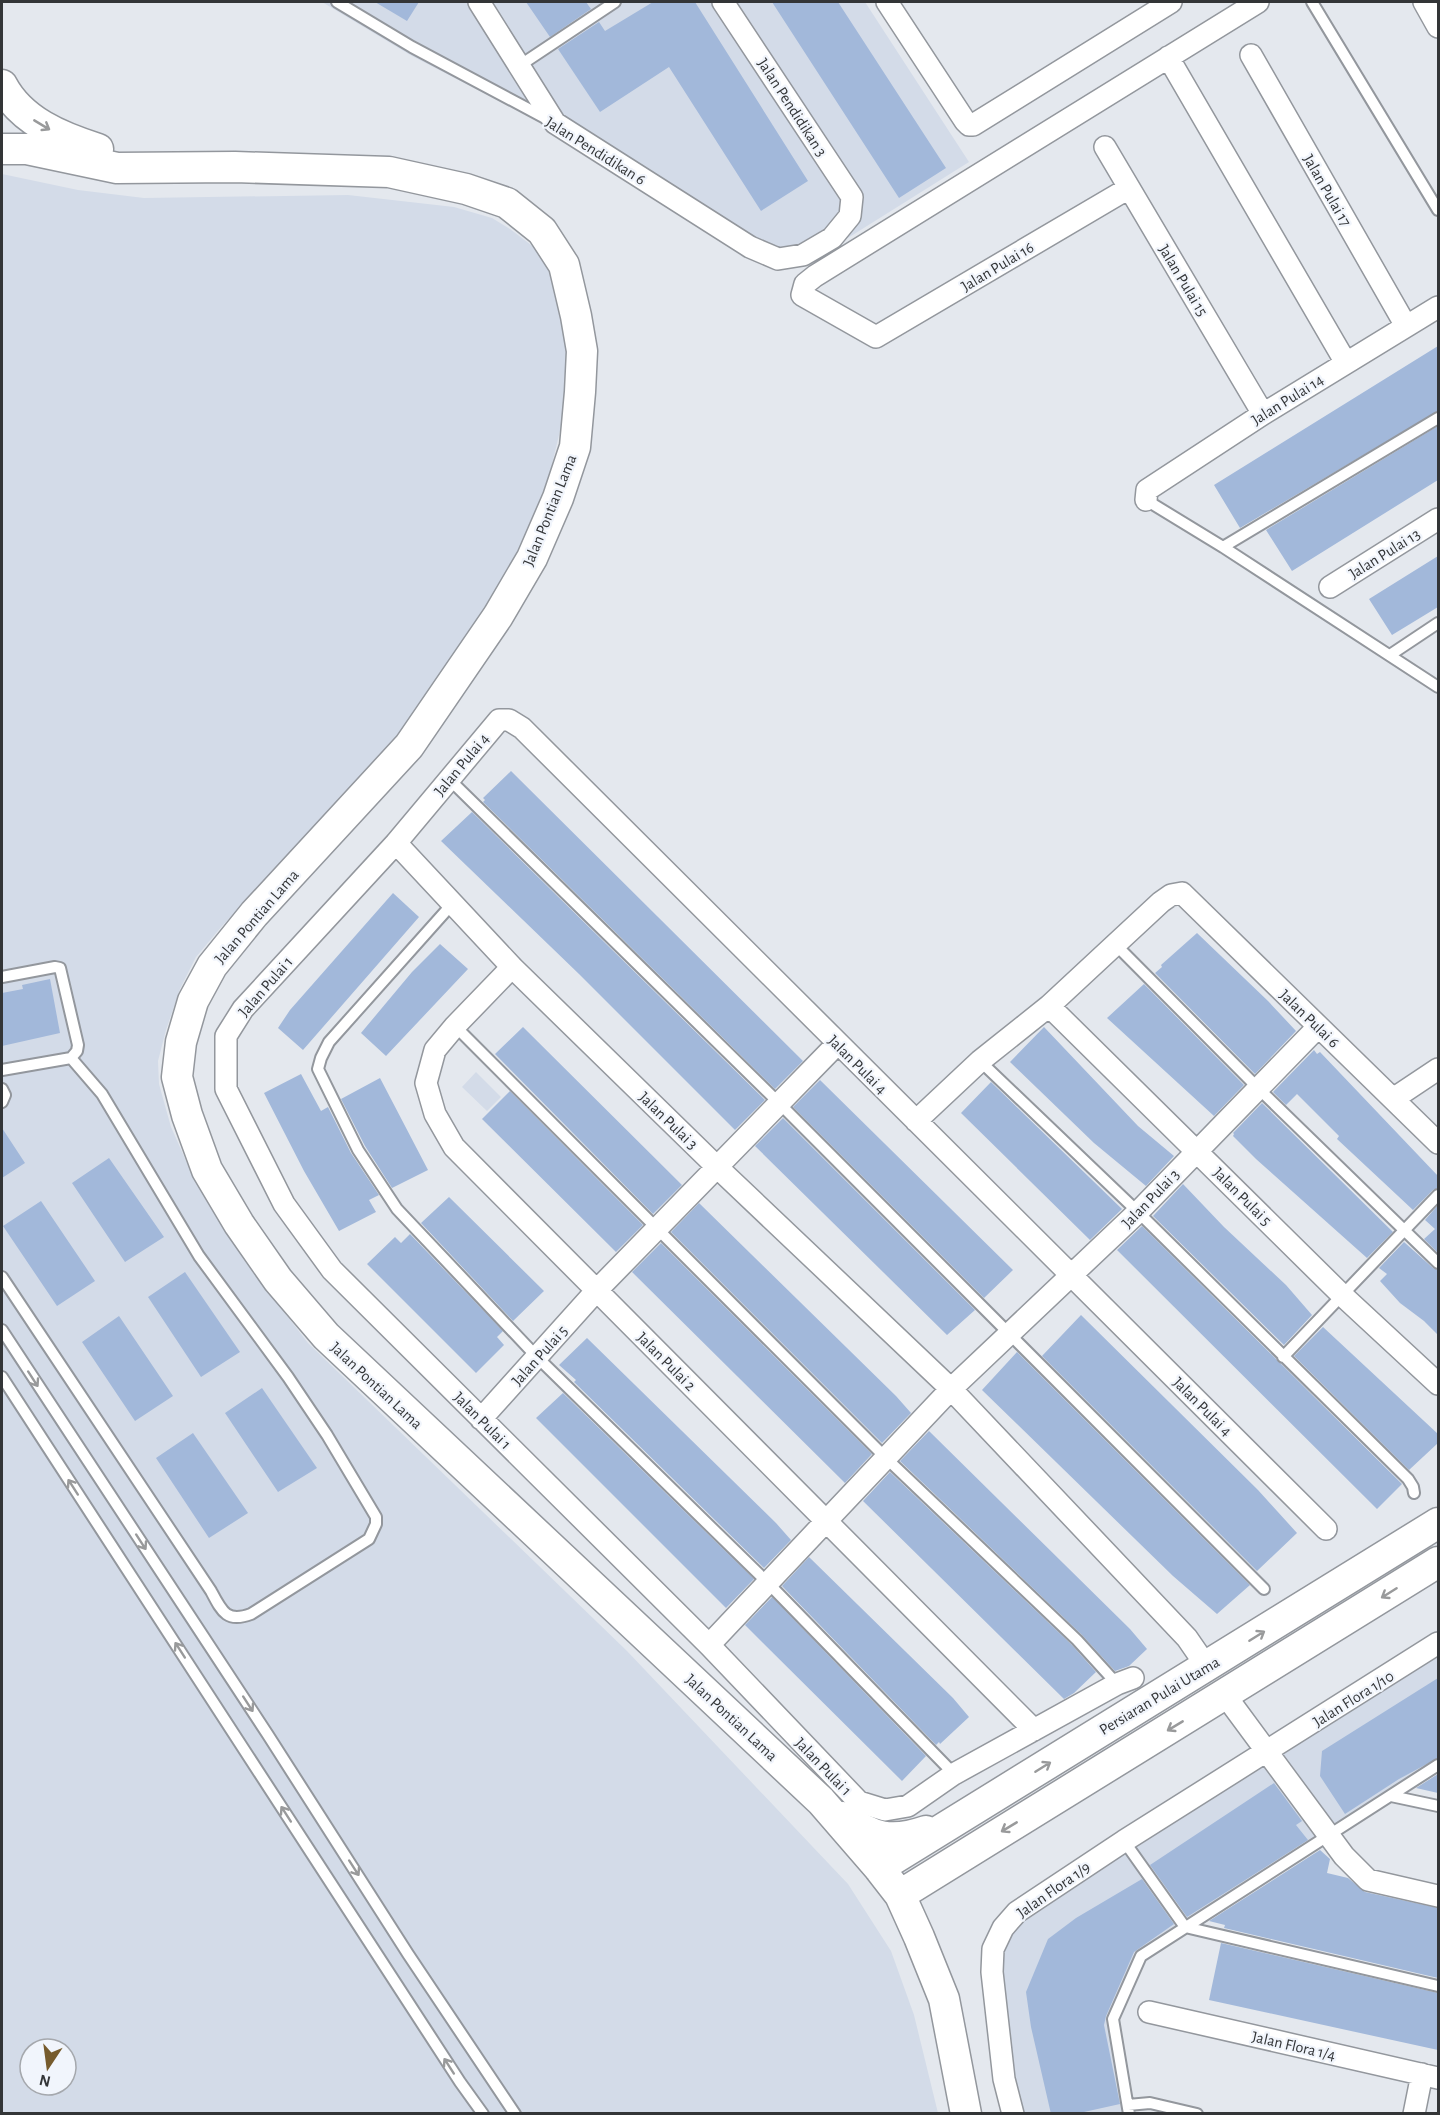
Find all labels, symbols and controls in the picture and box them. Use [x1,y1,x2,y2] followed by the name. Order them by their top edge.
[755,56,830,159] street label: Jalan Pendidikan 3
[543,114,648,188] street label: Jalan Pendidikan 6
[33,120,50,132] one-way arrow
[1300,152,1354,230] street label: Jalan Pulai 17
[959,239,1036,295] street label: Jalan Pulai 16
[1156,242,1211,319] street label: Jalan Pulai 15
[1249,371,1327,428] street label: Jalan Pulai 14
[520,452,580,568] street label: Jalan Pontian Lama
[1346,526,1423,582] street label: Jalan Pulai 13
[431,730,492,799] street label: Jalan Pulai 4
[212,867,302,967] street label: Jalan Pontian Lama
[236,954,296,1020] street label: Jalan Pulai 1
[1277,987,1342,1051] street label: Jalan Pulai 6
[825,1032,890,1097] street label: Jalan Pulai 4
[636,1089,701,1152] street label: Jalan Pulai 3
[1210,1165,1274,1229] street label: Jalan Pulai 5
[1119,1166,1182,1231] street label: Jalan Pulai 3
[509,1322,571,1389] street label: Jalan Pulai 5
[634,1329,699,1394] street label: Jalan Pulai 2
[327,1339,425,1432] street label: Jalan Pontian Lama
[27,1370,39,1387] one-way arrow
[1170,1374,1235,1439] street label: Jalan Pulai 4
[451,1389,514,1452] street label: Jalan Pulai 1
[67,1479,79,1496] one-way arrow
[134,1533,147,1550] one-way arrow
[1381,1587,1398,1599] one-way arrow
[1248,1629,1265,1641] one-way arrow
[173,1642,186,1659] one-way arrow
[1097,1654,1222,1738] street label: Persiaran Pulai Utama
[1310,1668,1397,1730] street label: Jalan Flora 1/10
[682,1671,780,1764] street label: Jalan Pontian Lama
[242,1696,254,1712] one-way arrow
[1167,1720,1184,1732] one-way arrow
[792,1735,855,1799] street label: Jalan Pulai 1
[1034,1760,1051,1773] one-way arrow
[280,1806,292,1823] one-way arrow
[1001,1822,1018,1834] one-way arrow
[1014,1859,1093,1921] street label: Jalan Flora 1/9
[347,1860,360,1877] one-way arrow
[1250,2029,1338,2063] street label: Jalan Flora 1/4
[18,2037,78,2097] north arrow
[443,2058,455,2075] one-way arrow
[38,2072,52,2090] text: N

